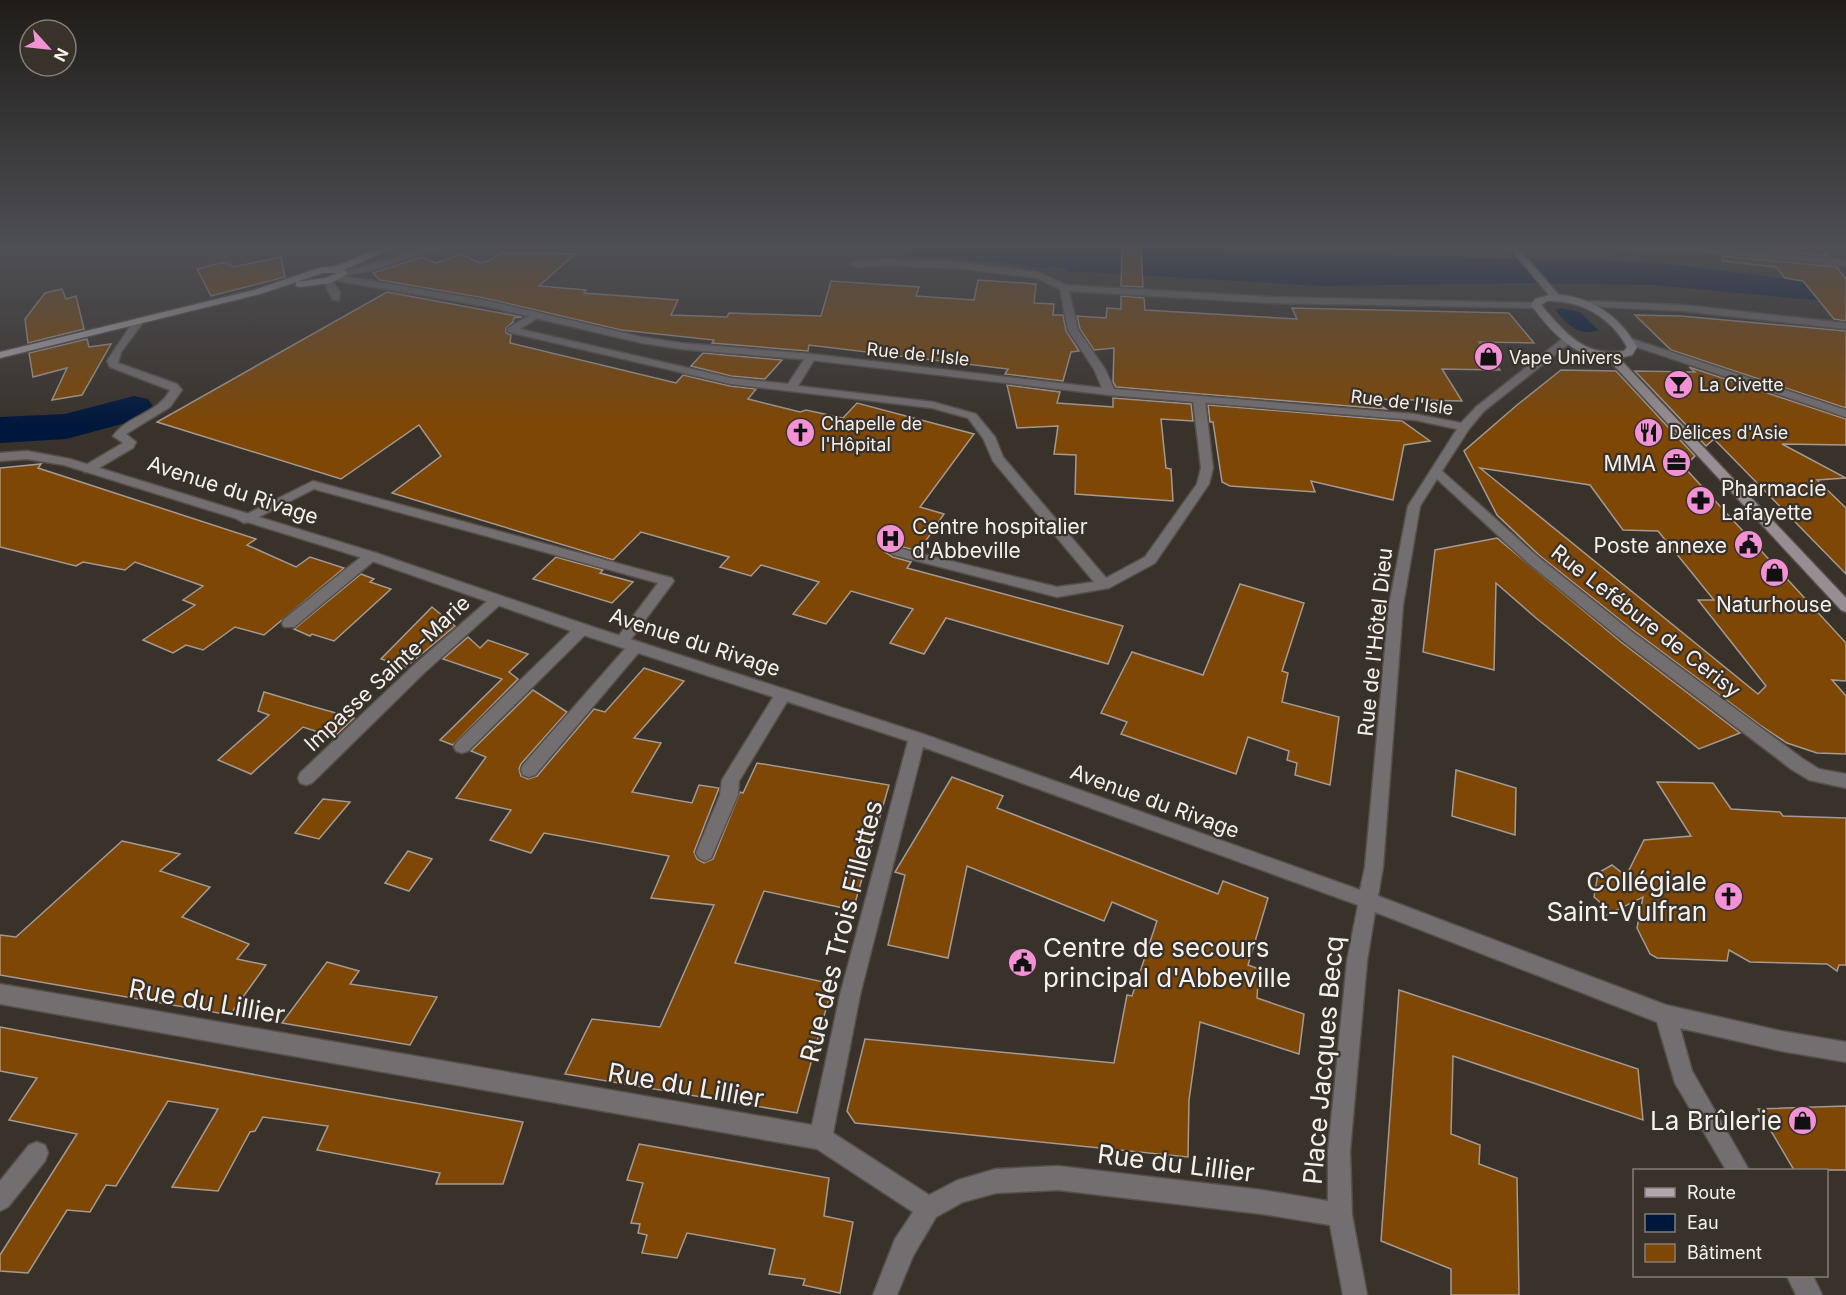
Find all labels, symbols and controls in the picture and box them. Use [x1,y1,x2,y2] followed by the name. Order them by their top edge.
[18,18,78,78] north arrow
[50,45,73,65] text: N
[866,338,970,370] street label: Rue de l'Isle
[1472,341,1504,373] shop icon: Vape Univers
[1509,347,1622,368] place label: Vape Univers
[1662,368,1694,400] bar icon: La Civette
[1699,374,1784,395] place label: La Civette
[1349,385,1455,419] street label: Rue de l'Isle
[821,413,922,455] place label: Chapelle de l'Hôpital
[1632,416,1664,448] restaurant icon: Délices d'Asie
[784,417,816,449] church icon: Chapelle de l'Hôpital
[1669,422,1788,443] place label: Délices d'Asie
[1661,447,1693,479] office icon: MMA
[144,451,322,529] street label: Avenue du Rivage
[1604,451,1656,476] place label: MMA
[1721,476,1826,525] place label: Pharmacie Lafayette
[1684,484,1716,516] pharmacy icon: Pharmacie Lafayette
[912,514,1088,563] place label: Centre hospitalier d'Abbeville
[875,522,907,554] hospital icon: Centre hospitalier d'Abbeville
[1732,529,1764,561] public building icon: Poste annexe
[1594,533,1727,558] place label: Poste annexe
[1546,539,1746,703] street label: Rue Lefébure de Cerisy
[1353,546,1397,738] street label: Rue de l'Hôtel Dieu
[1758,557,1790,589] shop icon: Naturhouse
[299,590,475,756] street label: Impasse Sainte-Marie
[1716,592,1832,617] place label: Naturhouse
[606,603,784,681] street label: Avenue du Rivage
[1067,759,1243,843] street label: Avenue du Rivage
[793,797,889,1065] street label: Rue des Trois Fillettes
[1546,866,1707,927] place label: Collégiale Saint-Vulfran
[1712,880,1744,912] church icon: Collégiale Saint-Vulfran
[1043,932,1291,993] place label: Centre de secours principal d'Abbeville
[1297,934,1349,1186] street label: Place Jacques Becq
[1006,946,1038,978] public building icon: Centre de secours principal d'Abbeville
[126,972,288,1030] street label: Rue du Lillier
[605,1056,767,1114] street label: Rue du Lillier
[1787,1104,1819,1136] shop icon: La Brûlerie
[1650,1105,1782,1136] place label: La Brûlerie
[1096,1138,1257,1188] street label: Rue du Lillier
[1633,1169,1828,1277] legend
[1687,1182,1736,1203] text: Route
[1687,1212,1719,1233] text: Eau
[1687,1242,1762,1263] text: Bâtiment

